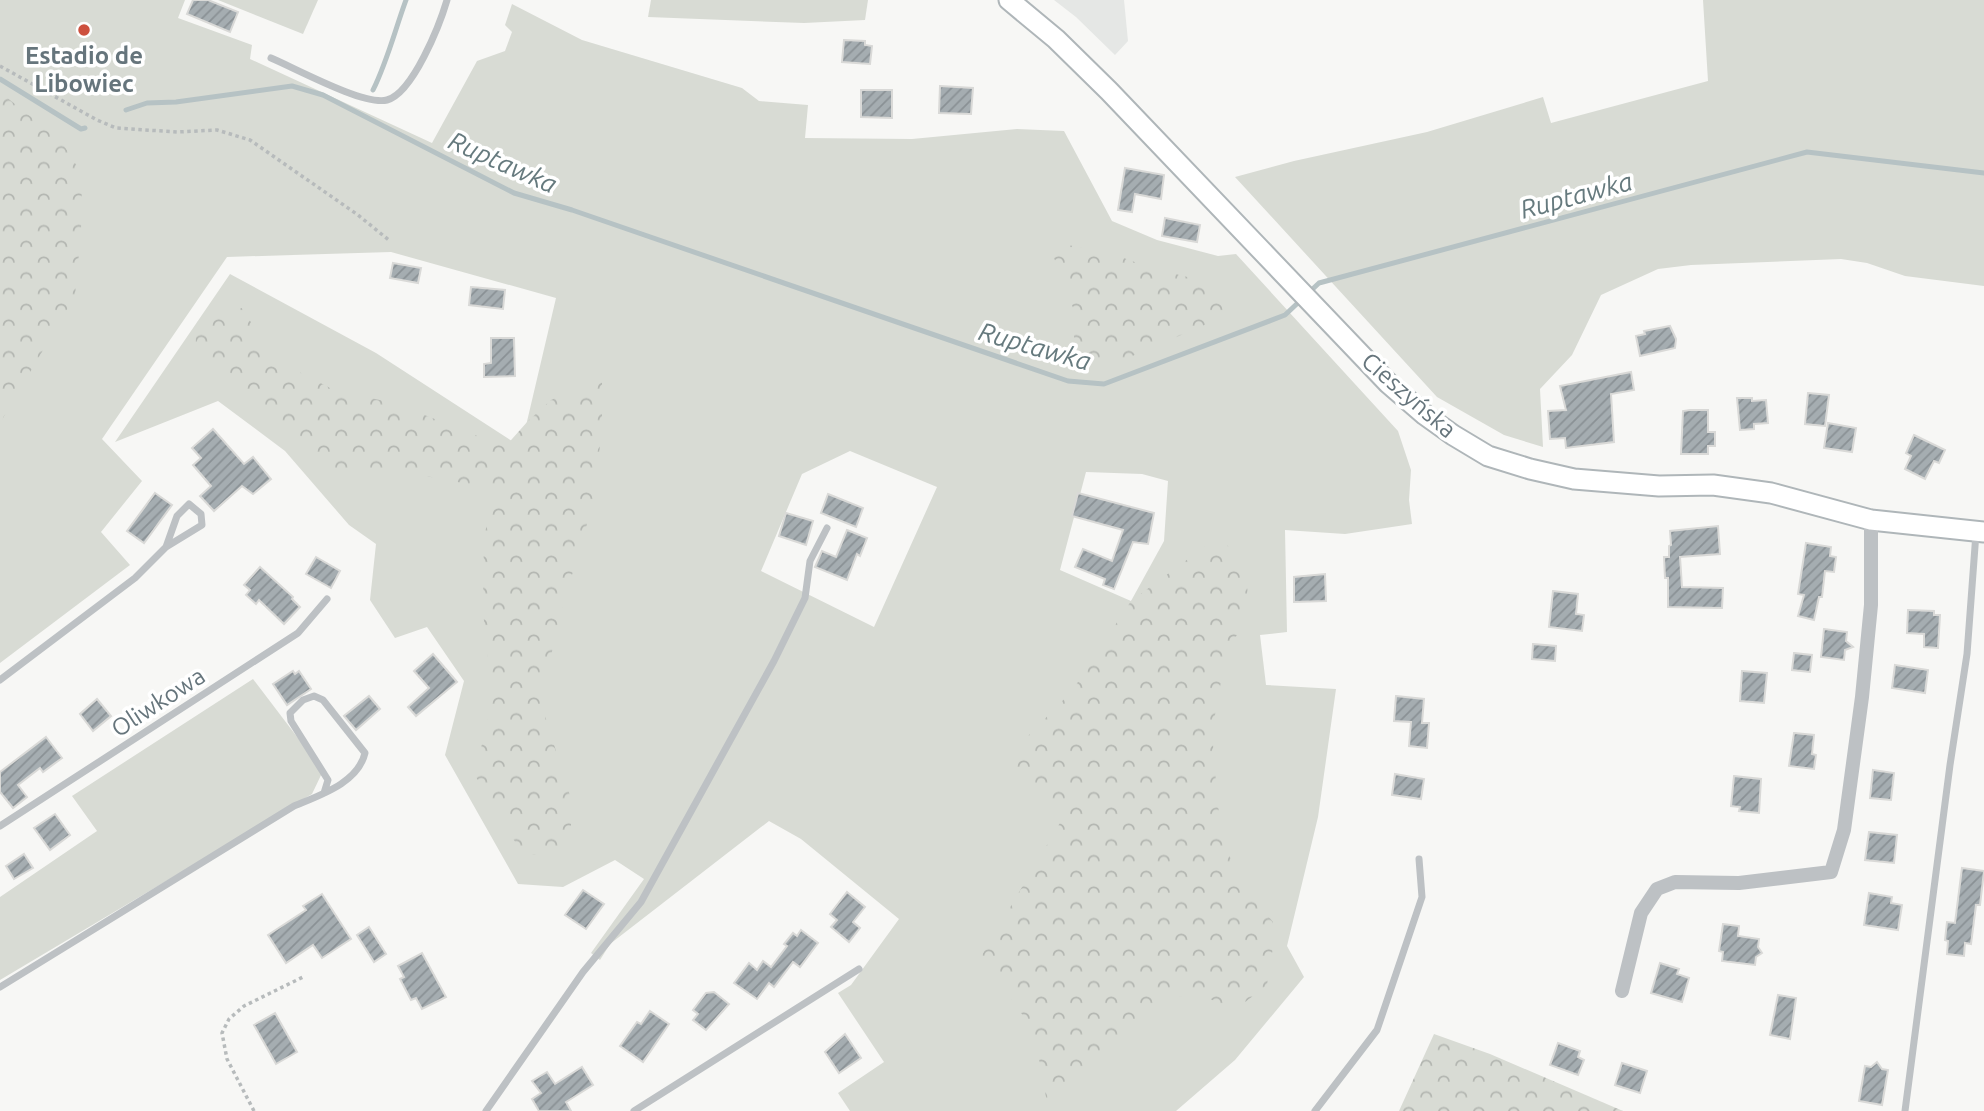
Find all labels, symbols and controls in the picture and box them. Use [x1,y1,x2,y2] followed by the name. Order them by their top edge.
[76,22,92,38] marker: Estadio de Libowiec
[25,42,143,97] place label: Estadio de Libowiec
[445,125,561,199] water label: Ruptawka
[1517,166,1635,224] water label: Ruptawka
[976,316,1094,376] water label: Ruptawka
[1357,347,1461,443] street label: Cieszyńska
[106,662,210,742] street label: Oliwkowa

